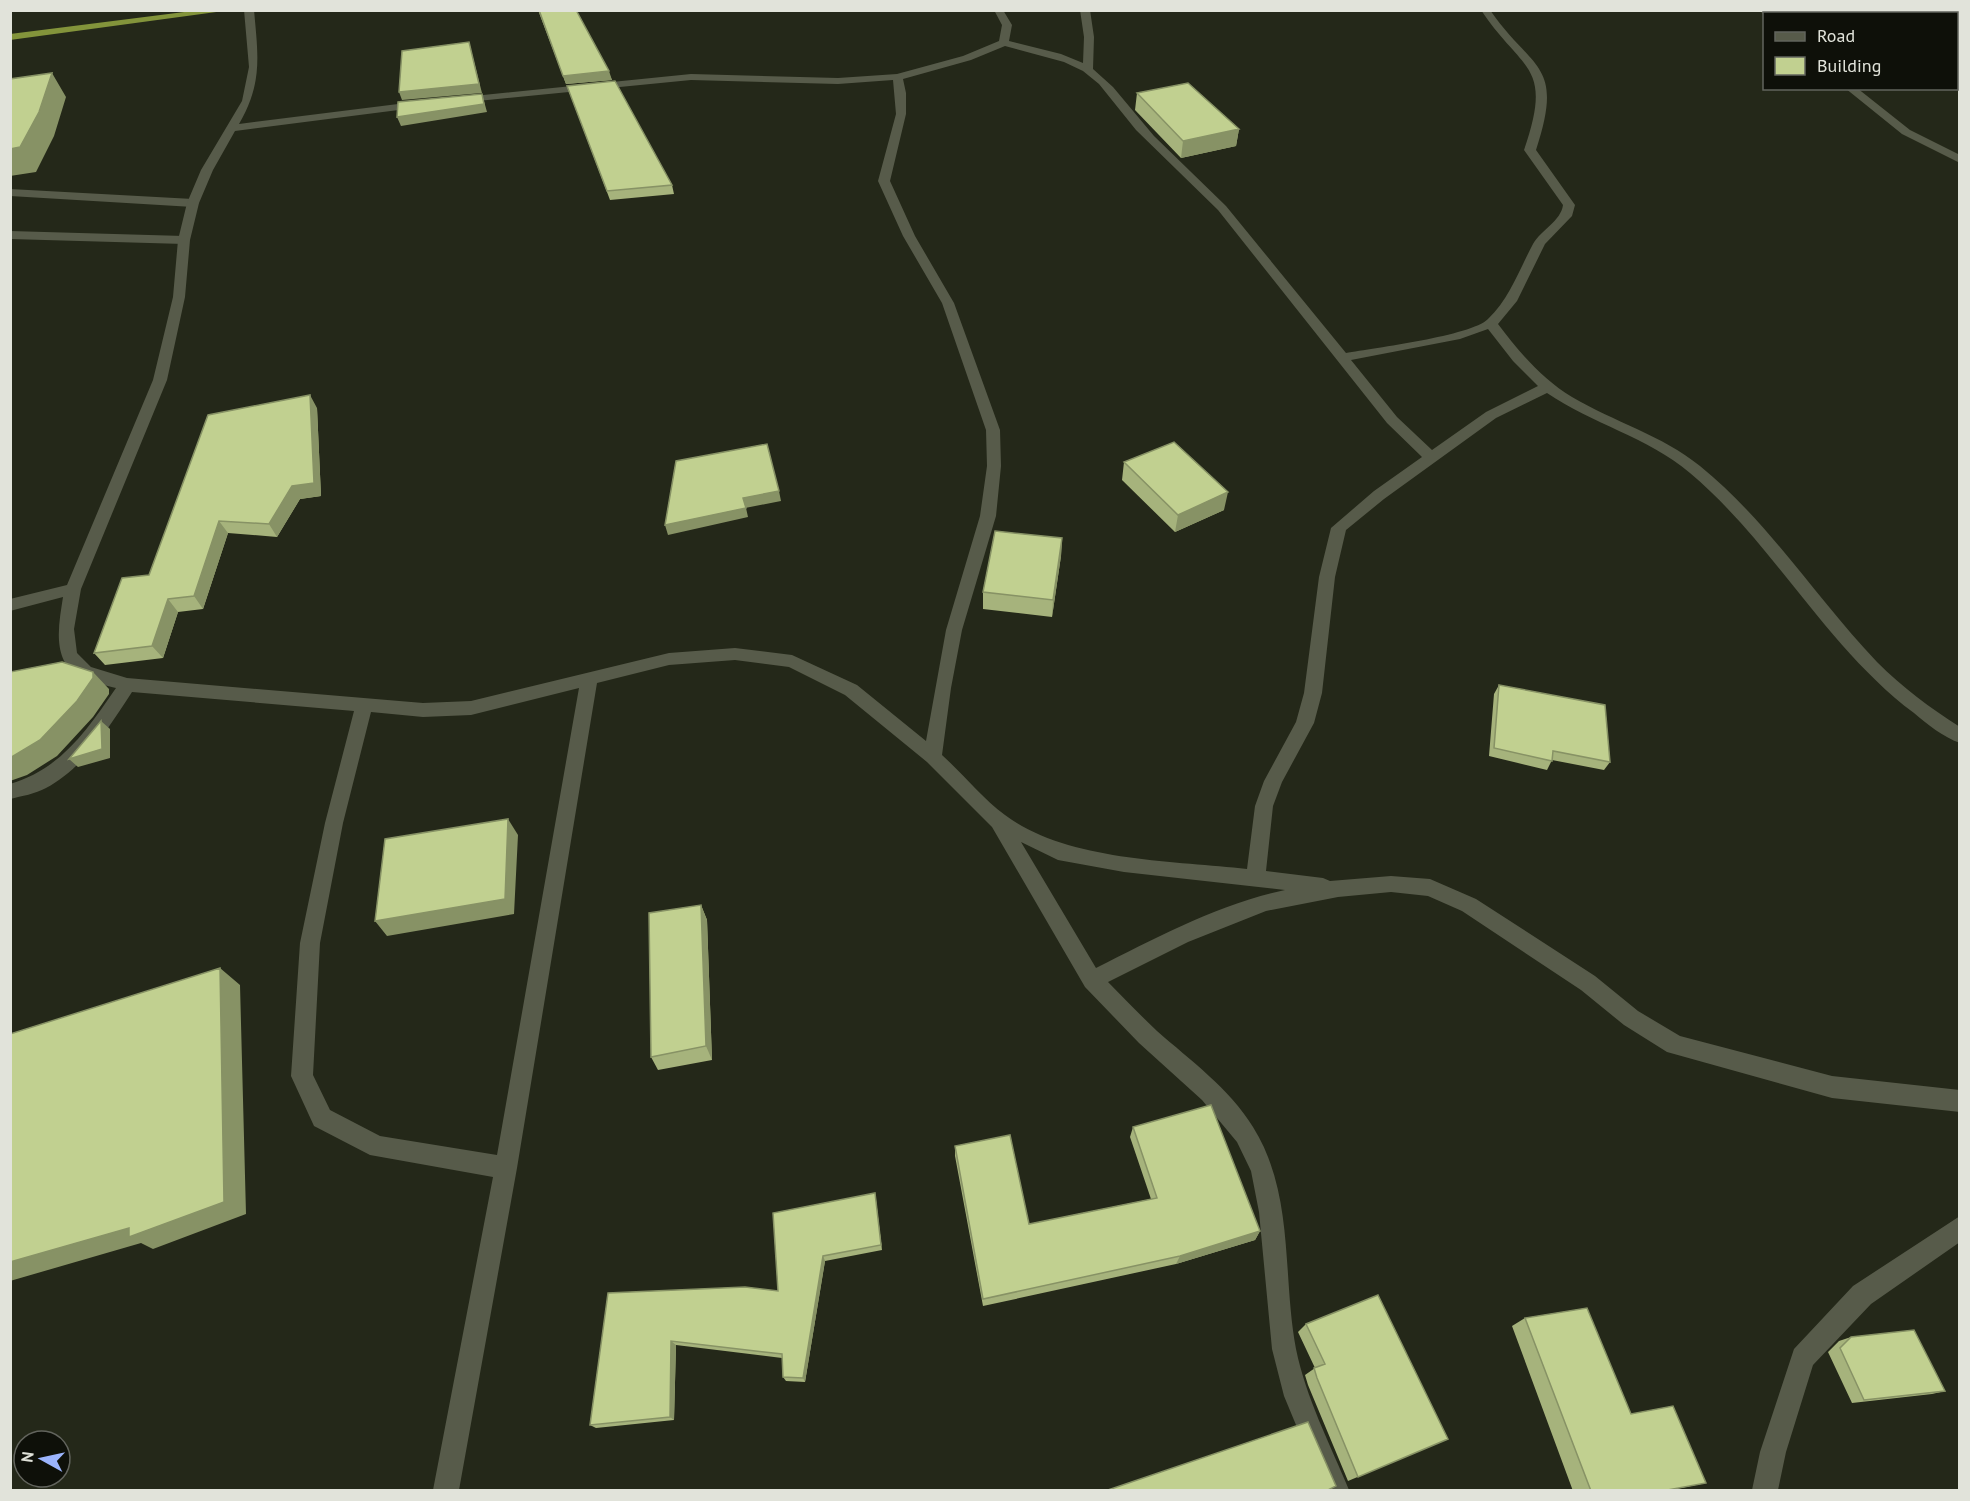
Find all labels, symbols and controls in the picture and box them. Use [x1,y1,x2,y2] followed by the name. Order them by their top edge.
[1763,12,1958,90] legend
[1817,24,1855,47] text: Road
[1817,54,1881,77] text: Building
[12,1429,72,1489] north arrow
[17,1450,38,1464] text: N

